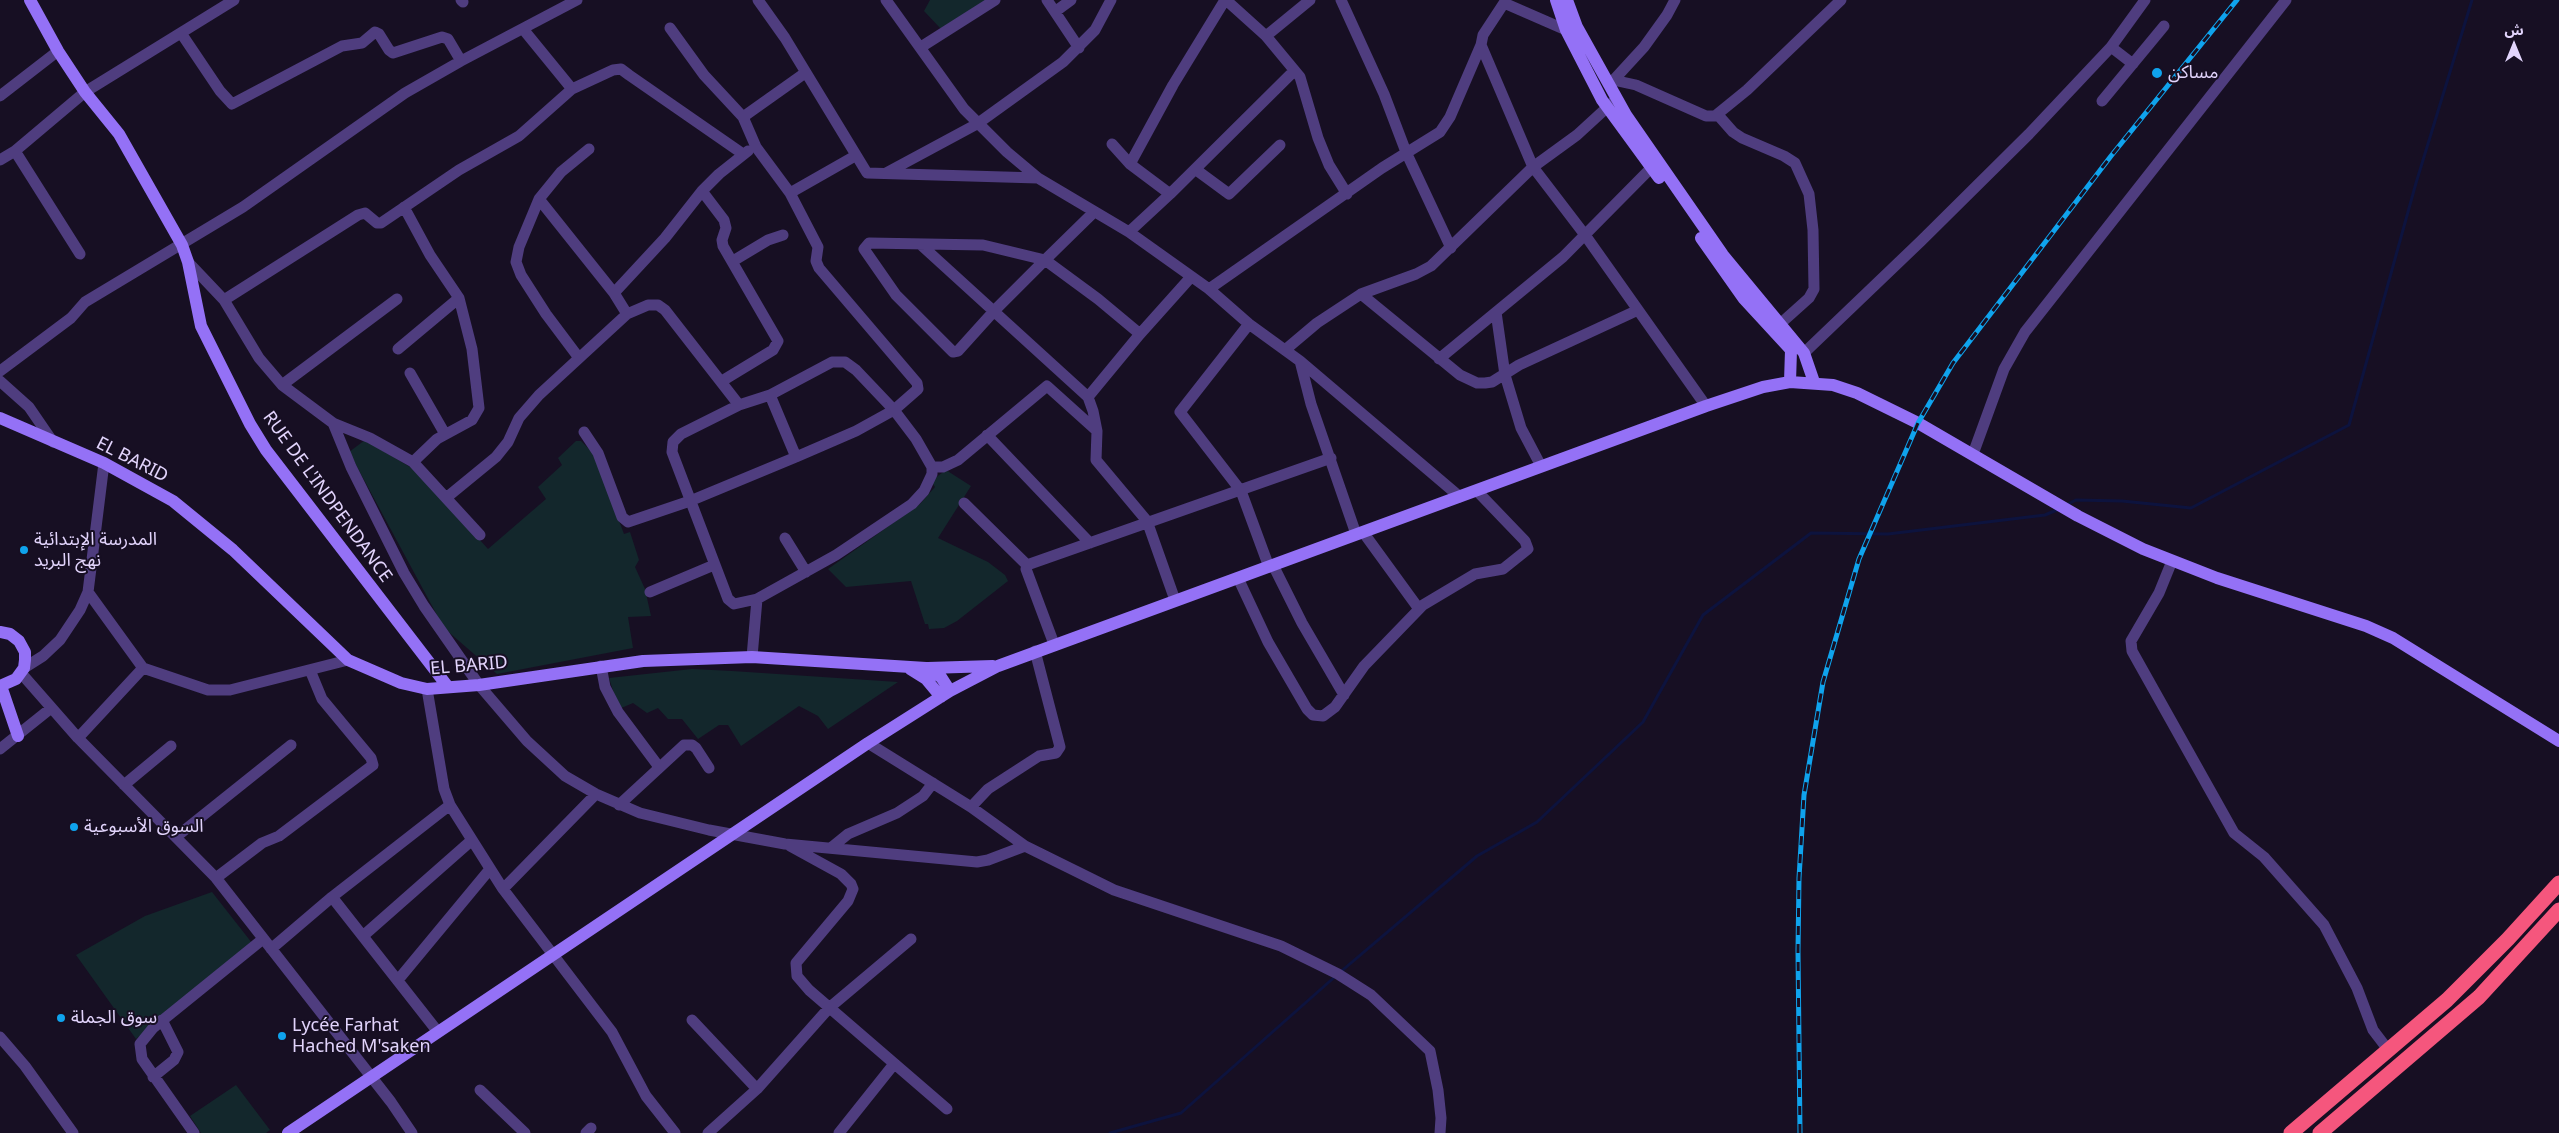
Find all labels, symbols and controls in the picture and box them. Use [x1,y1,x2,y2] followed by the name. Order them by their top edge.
[2489,20,2539,70] north arrow
[2504,20,2524,39] text: ش
[2168,62,2219,84] place label: مساكن
[2150,66,2164,80] marker: مساكن
[258,407,396,587] street label: RUE DE L'INDPENDANCE
[92,433,172,487] street label: EL BARID
[34,529,157,572] place label: المدرسة اﻹبتدائية نهج البريد
[18,544,30,556] marker: المدرسة اﻹبتدائية نهج البريد
[429,652,509,680] street label: EL BARID
[84,816,203,838] place label: السوق اﻷسبوعية
[68,821,80,833] marker: السوق اﻷسبوعية
[71,1007,157,1029] place label: سوق الجملة
[55,1012,67,1024] marker: سوق الجملة
[292,1015,431,1058] place label: Lycée Farhat Hached M'saken
[276,1030,288,1042] marker: Lycée Farhat Hached M'saken

